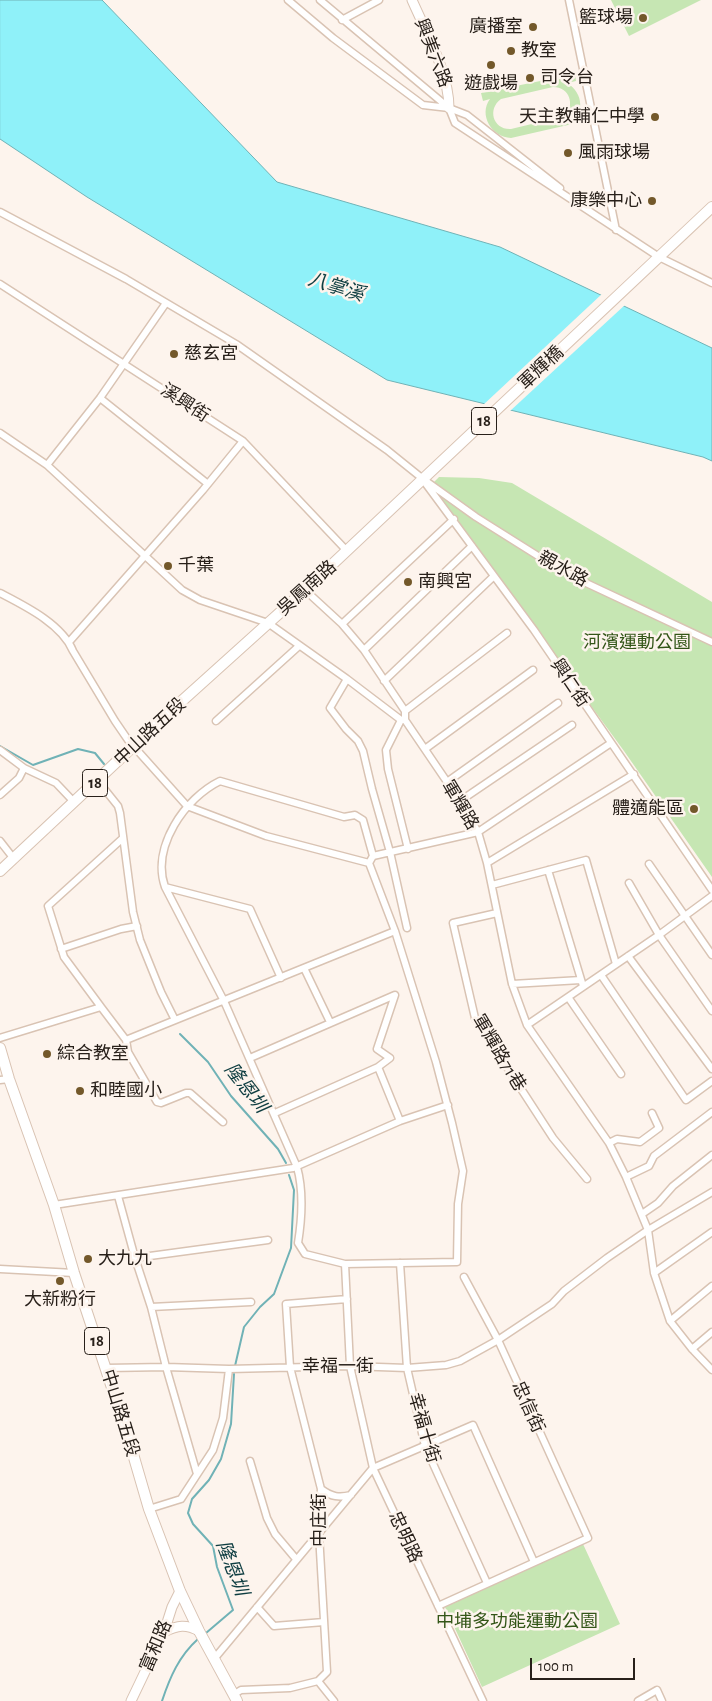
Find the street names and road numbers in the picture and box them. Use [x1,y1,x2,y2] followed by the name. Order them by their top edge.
[410,16,456,90] street label: 興美六路
[514,342,568,394] street label: 軍輝橋
[156,379,214,427] street label: 溪興街
[472,408,496,434] road number: 18
[534,546,592,592] street label: 親水路
[273,556,341,620] street label: 吳鳳南路
[546,655,594,711] street label: 興仁街
[110,693,190,771] street label: 中山路五段
[82,770,108,796] road number: 18
[437,776,483,834] street label: 軍輝路
[468,1011,530,1095] street label: 軍輝路71巷
[84,1328,110,1354] road number: 18
[302,1356,374,1378] street label: 幸福一街
[97,1367,143,1459] street label: 中山路五段
[507,1378,549,1436] street label: 忠信街
[404,1390,444,1466] street label: 幸福十街
[309,1493,331,1547] street label: 中庄街
[384,1508,426,1566] street label: 忠明路
[136,1617,176,1675] street label: 富和路

